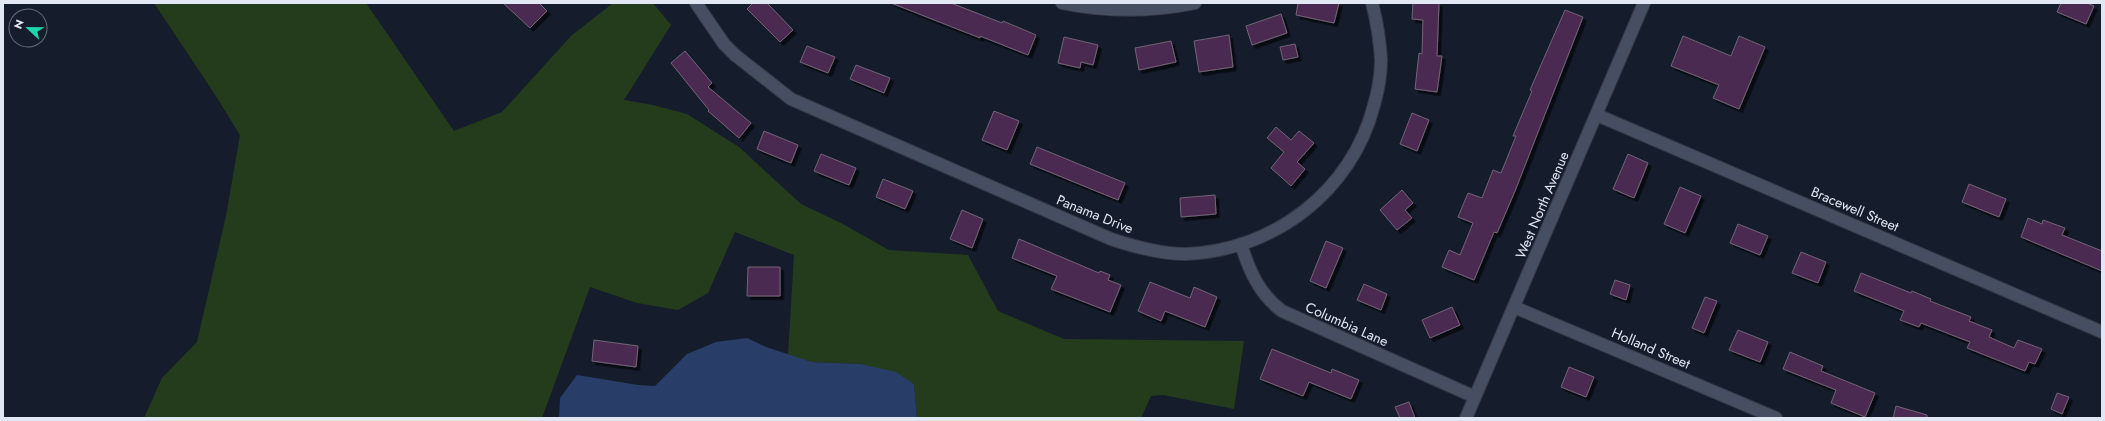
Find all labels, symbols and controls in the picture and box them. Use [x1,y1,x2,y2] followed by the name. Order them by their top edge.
[8,8,48,48] north arrow
[10,17,28,31] text: N
[1510,148,1574,262] street label: West North Avenue
[1808,182,1903,237] street label: Bracewell Street
[1054,190,1136,238] street label: Panama Drive
[1302,297,1392,351] street label: Columbia Lane
[1609,322,1694,374] street label: Holland Street

